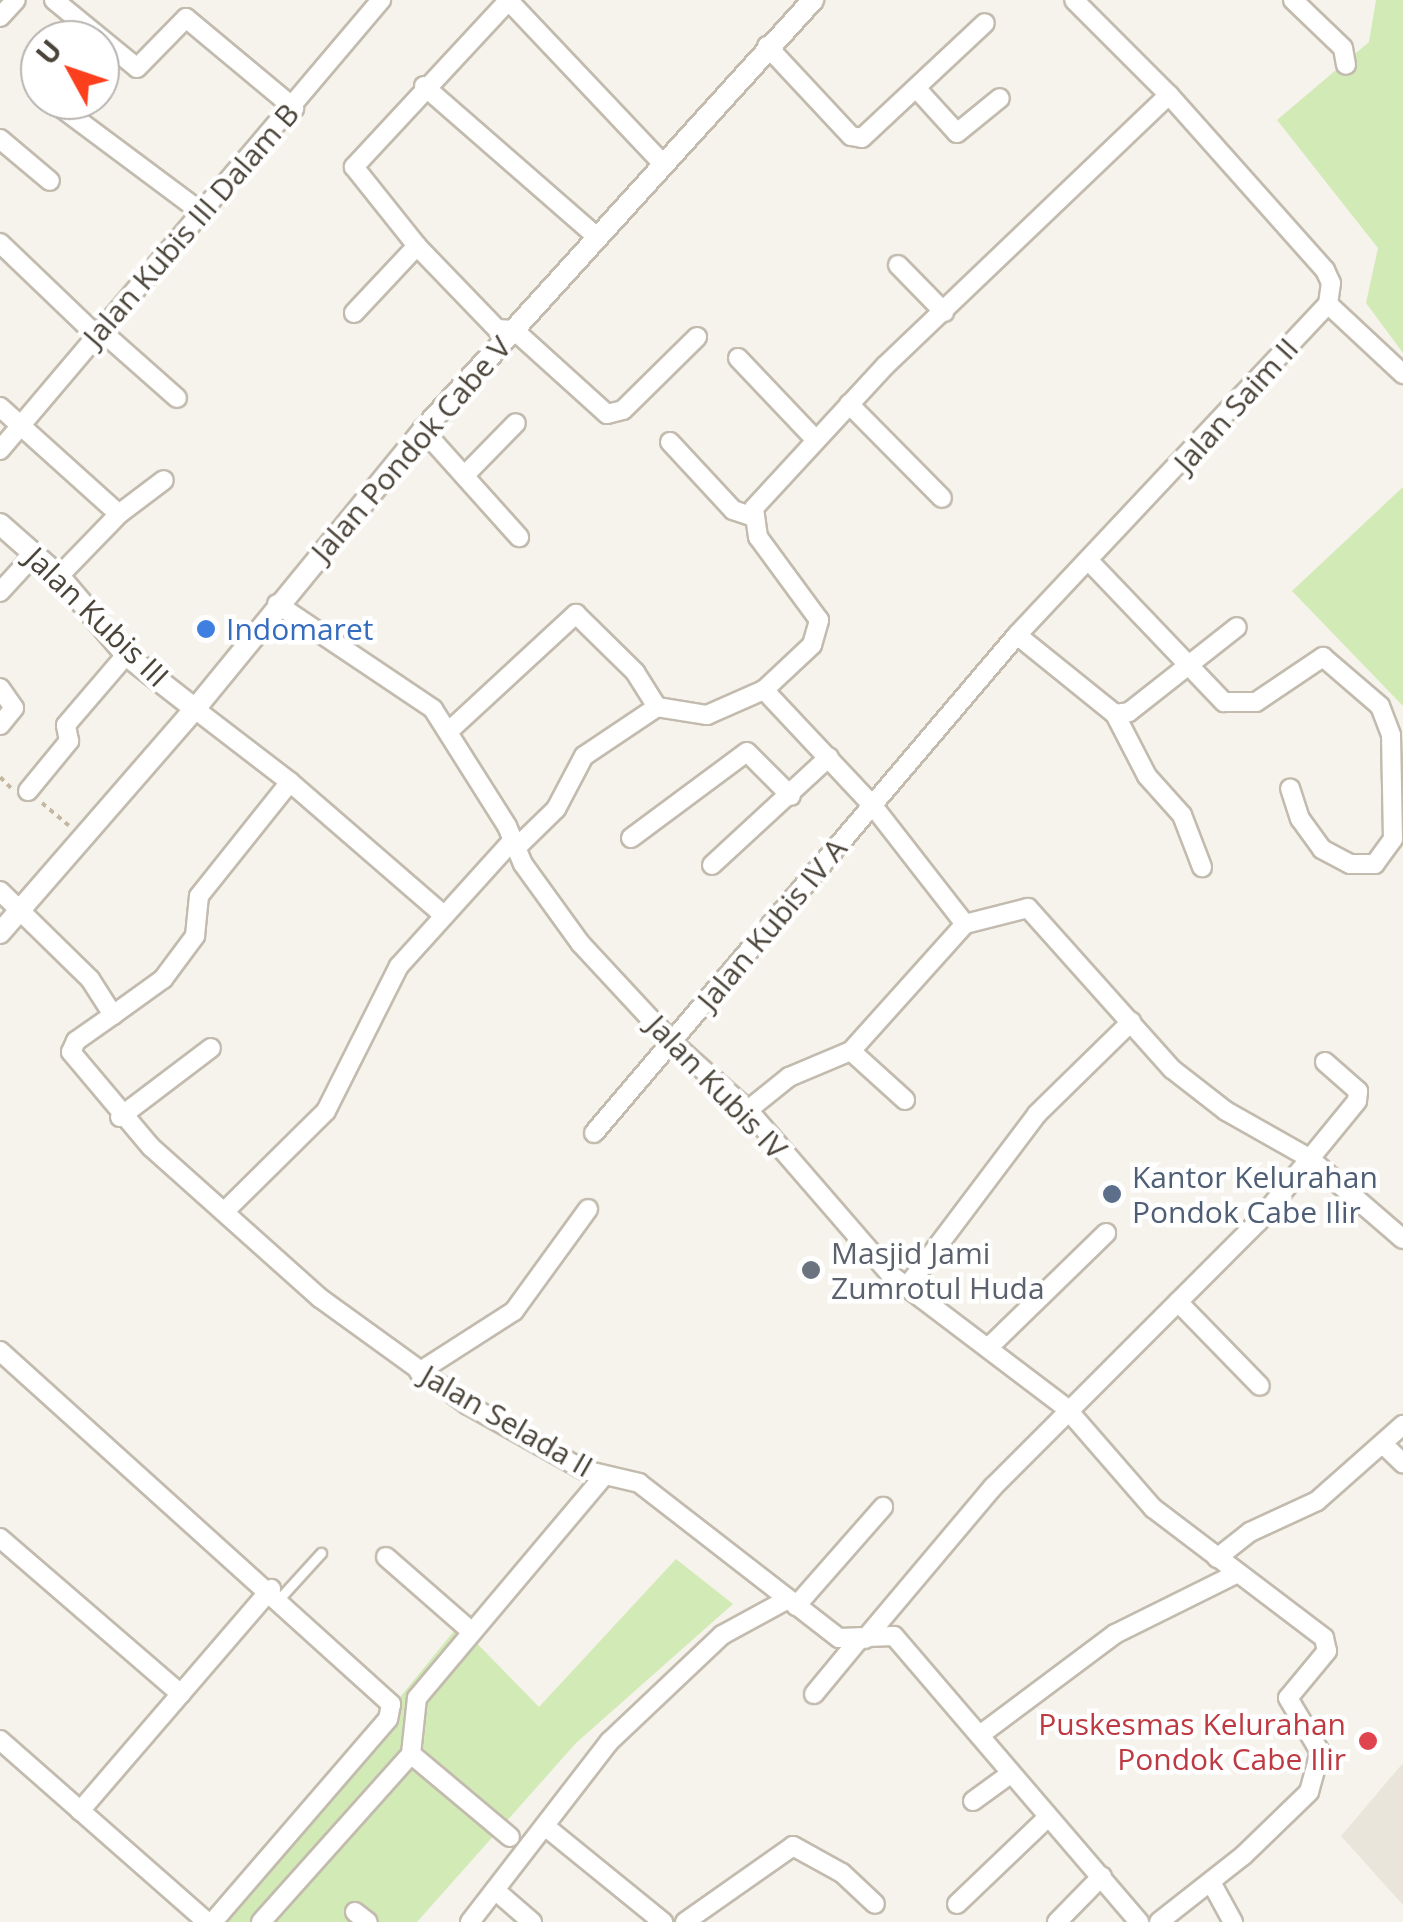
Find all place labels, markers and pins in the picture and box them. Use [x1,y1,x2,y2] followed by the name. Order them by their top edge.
[226,611,373,647] place label: Indomaret
[195,618,217,640] marker: Indomaret
[1132,1159,1378,1230] place label: Kantor Kelurahan Pondok Cabe Ilir
[1101,1183,1123,1205] marker: Kantor Kelurahan Pondok Cabe Ilir
[831,1235,1045,1306] place label: Masjid Jami Zumrotul Huda
[800,1259,822,1281] marker: Masjid Jami Zumrotul Huda
[1038,1706,1346,1776] place label: Puskesmas Kelurahan Pondok Cabe Ilir
[1355,1728,1381,1754] marker: Puskesmas Kelurahan Pondok Cabe Ilir

